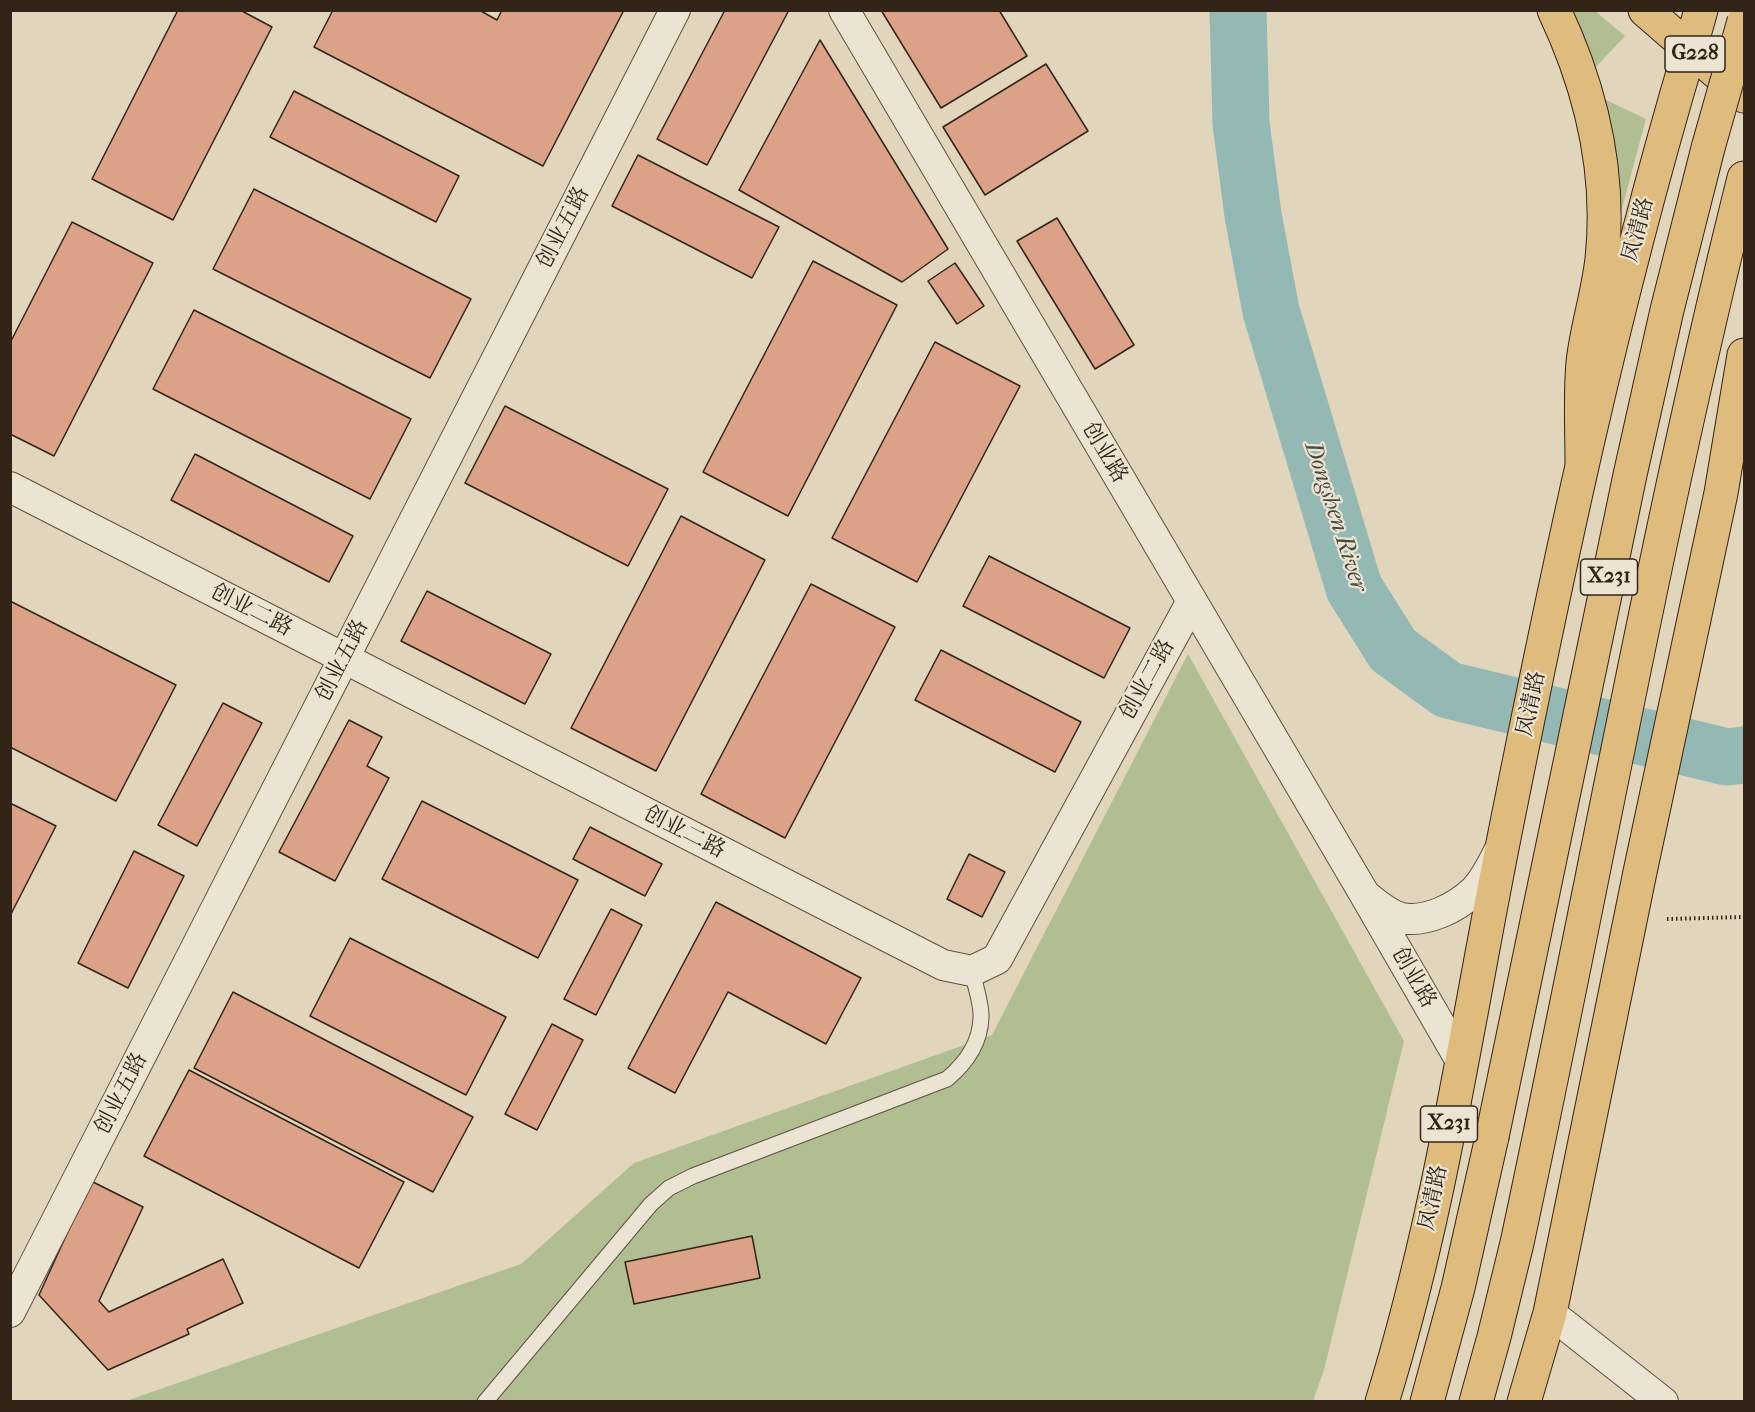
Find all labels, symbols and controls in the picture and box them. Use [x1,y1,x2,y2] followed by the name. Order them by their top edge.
[1665,36,1725,72] road number: G228
[532,183,596,273] street label: 创业五路
[1618,195,1660,265] street label: 凤清路
[1076,418,1132,488] street label: 创业路
[1297,438,1373,596] water label: Dongshen River
[1580,559,1638,595] road number: X231
[206,579,296,643] street label: 创业二路
[311,616,375,706] street label: 创业五路
[1115,635,1181,725] street label: 创业二路
[1512,669,1552,739] street label: 凤清路
[639,801,729,865] street label: 创业二路
[1385,943,1441,1013] street label: 创业路
[90,1049,154,1139] street label: 创业五路
[1420,1106,1478,1142] road number: X231
[1414,1163,1454,1233] street label: 凤清路

